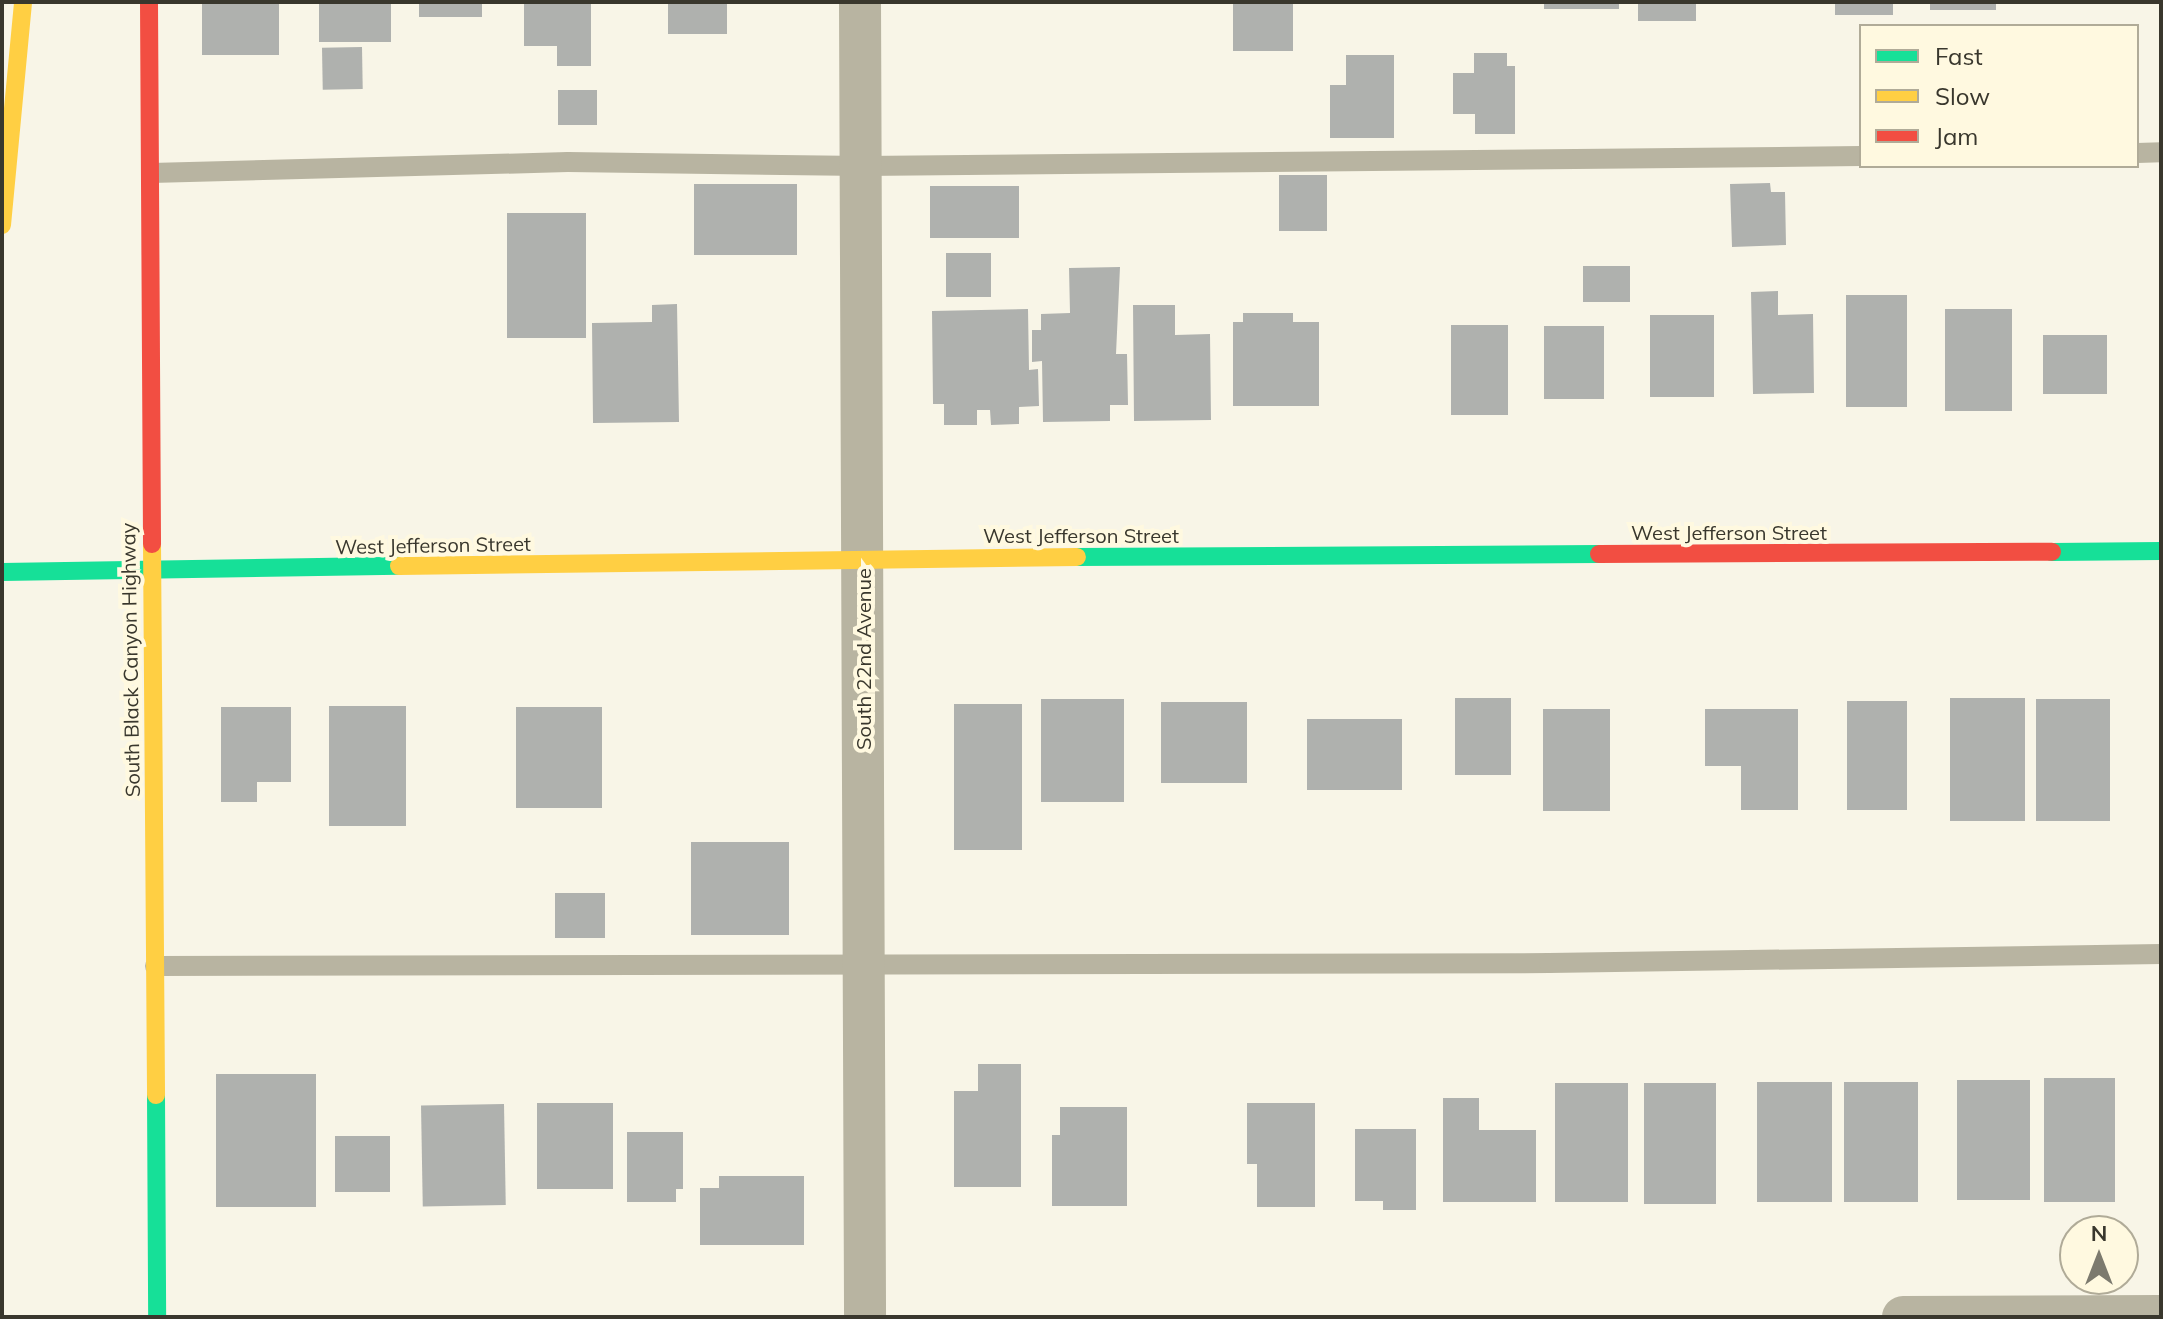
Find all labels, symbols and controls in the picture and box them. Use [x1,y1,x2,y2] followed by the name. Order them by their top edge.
[1859,24,2139,168] legend
[1935,41,1983,71] text: Fast
[1935,81,1990,111] text: Slow
[1935,121,1978,151] text: Jam
[1631,520,1827,544] street label: West Jefferson Street
[116,523,144,797] street label: South Black Canyon Highway
[983,523,1179,547] street label: West Jefferson Street
[335,531,531,559] street label: West Jefferson Street
[851,568,875,750] street label: South 22nd Avenue
[2059,1215,2139,1295] north arrow
[2091,1219,2107,1247] text: N

